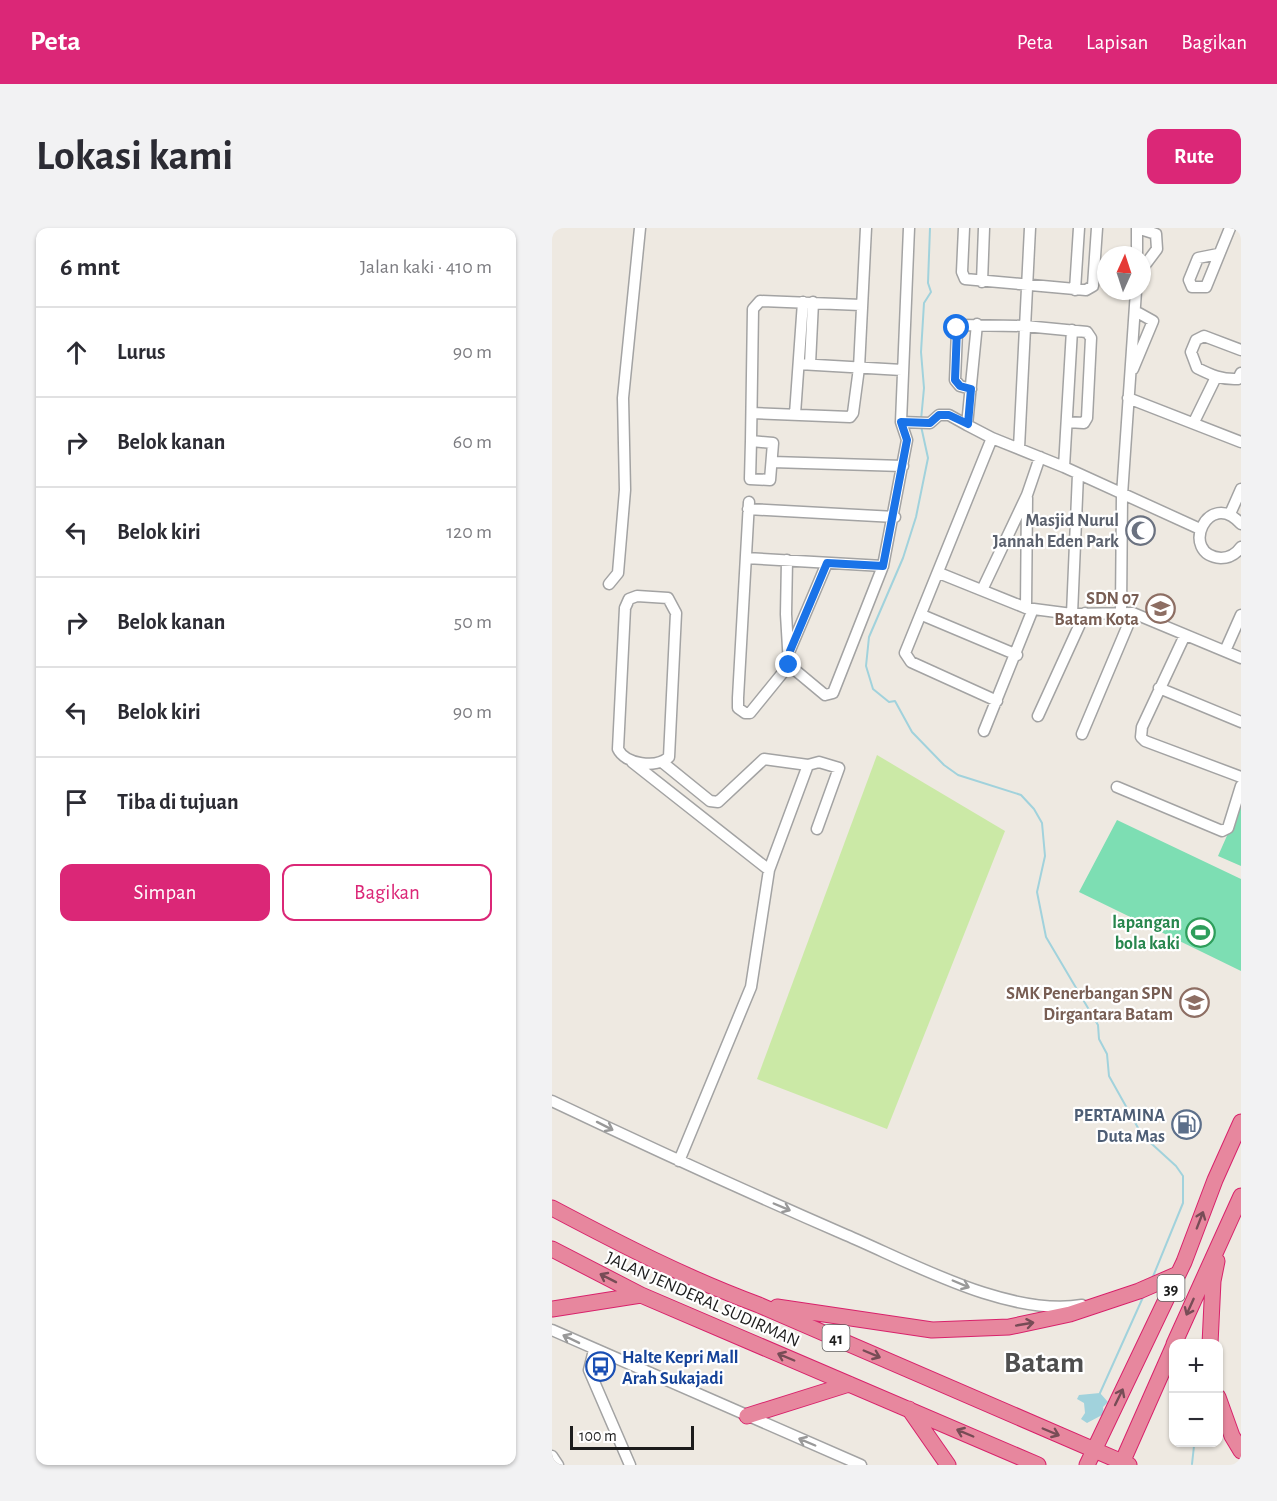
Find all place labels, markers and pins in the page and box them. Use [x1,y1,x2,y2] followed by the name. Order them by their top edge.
[993,512,1119,551] place label: Masjid Nurul Jannah Eden Park
[1124,514,1156,546] mosque icon: Masjid Nurul Jannah Eden Park
[1054,590,1139,629] place label: SDN 07 Batam Kota
[1144,592,1176,624] school or university icon: SDN 07 Batam Kota
[1112,914,1180,953] place label: lapangan bola kaki
[1185,916,1217,948] sports icon: lapangan bola kaki
[1006,985,1173,1024] place label: SMK Penerbangan SPN Dirgantara Batam
[1178,987,1210,1019] school or university icon: SMK Penerbangan SPN Dirgantara Batam
[1074,1107,1165,1146] place label: PERTAMINA Duta Mas
[1170,1109,1202,1141] fuel station icon: PERTAMINA Duta Mas
[622,1349,739,1388] place label: Halte Kepri Mall Arah Sukajadi
[585,1351,617,1383] bus stop icon: Halte Kepri Mall Arah Sukajadi

